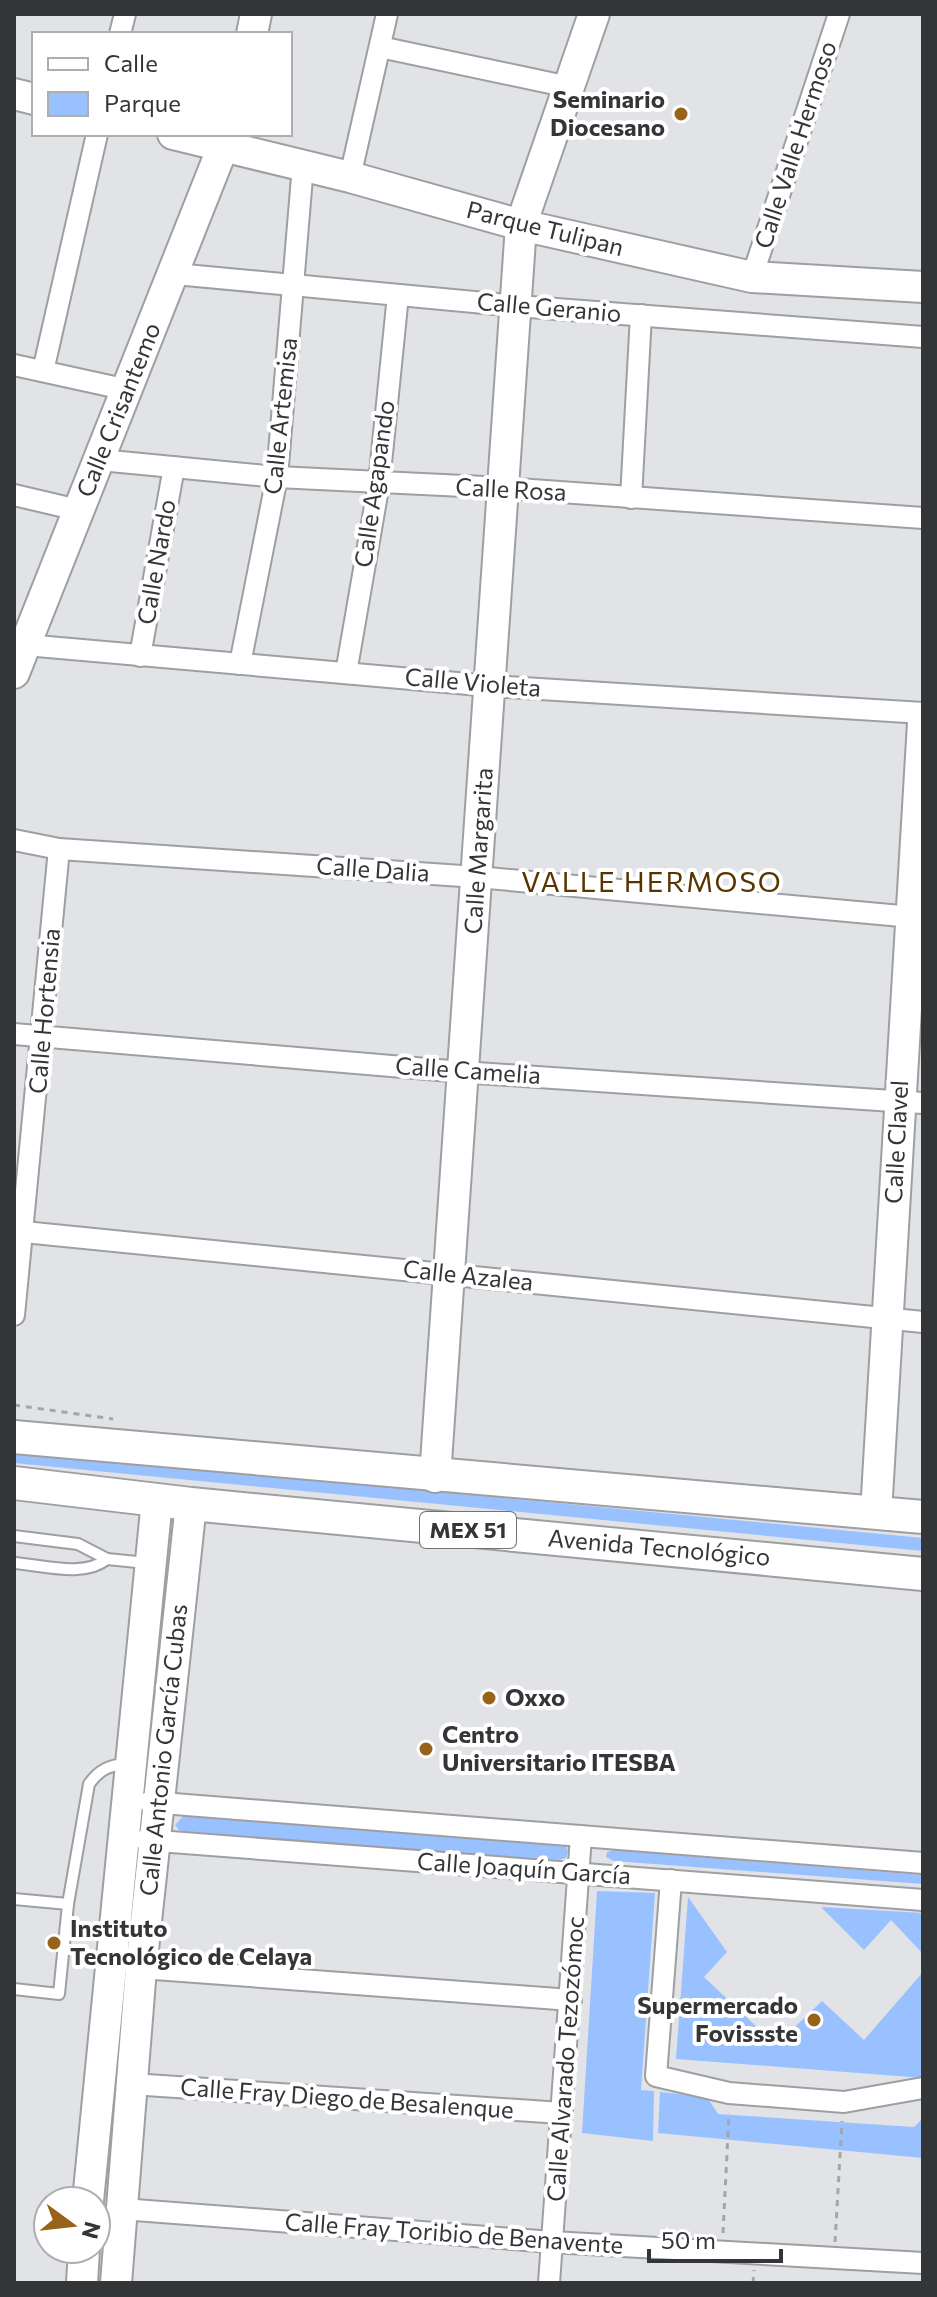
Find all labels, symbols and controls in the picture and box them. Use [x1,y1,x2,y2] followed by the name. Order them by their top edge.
[32,32,292,136] legend
[747,37,842,252] street label: Calle Valle Hermoso
[104,48,158,77] text: Calle
[550,84,665,141] place label: Seminario Diocesano
[104,88,181,117] text: Parque
[672,105,690,123] marker: Seminario Diocesano
[464,194,627,261] street label: Parque Tulipan
[476,286,623,327] street label: Calle Geranio
[69,318,166,501] street label: Calle Crisantemo
[257,336,302,496] street label: Calle Artemisa
[347,398,400,569] street label: Calle Agapando
[455,471,567,506] street label: Calle Rosa
[130,497,181,627] street label: Calle Nardo
[404,661,542,702] street label: Calle Violeta
[457,767,498,935] street label: Calle Margarita
[315,850,431,887] street label: Calle Dalia
[521,864,783,898] district label: VALLE HERMOSO
[22,927,65,1095] street label: Calle Hortensia
[394,1050,542,1089] street label: Calle Camelia
[878,1079,913,1205] street label: Calle Clavel
[402,1253,535,1296] street label: Calle Azalea
[420,1512,516,1548] road number: MEX 51
[547,1522,772,1571] street label: Avenida Tecnológico
[133,1602,192,1897] street label: Calle Antonio García Cubas
[505,1682,565,1711] place label: Oxxo
[480,1689,498,1707] marker: Oxxo
[442,1719,676,1776] place label: Centro Universitario ITESBA
[417,1740,435,1758] marker: Centro Universitario ITESBA
[416,1846,632,1889] street label: Calle Joaquín García
[70,1913,312,1970] place label: Instituto Tecnológico de Celaya
[540,1915,589,2203] street label: Calle Alvarado Tezozómoc
[45,1934,63,1952] marker: Instituto Tecnológico de Celaya
[637,1990,798,2047] place label: Supermercado Fovissste
[805,2011,823,2029] marker: Supermercado Fovissste
[179,2071,515,2124] street label: Calle Fray Diego de Besalenque
[32,2185,112,2265] north arrow
[284,2206,624,2259] street label: Calle Fray Toribio de Benavente
[649,2213,781,2263] scale bar
[77,2219,107,2242] text: N
[661,2225,716,2254] text: 50 m

